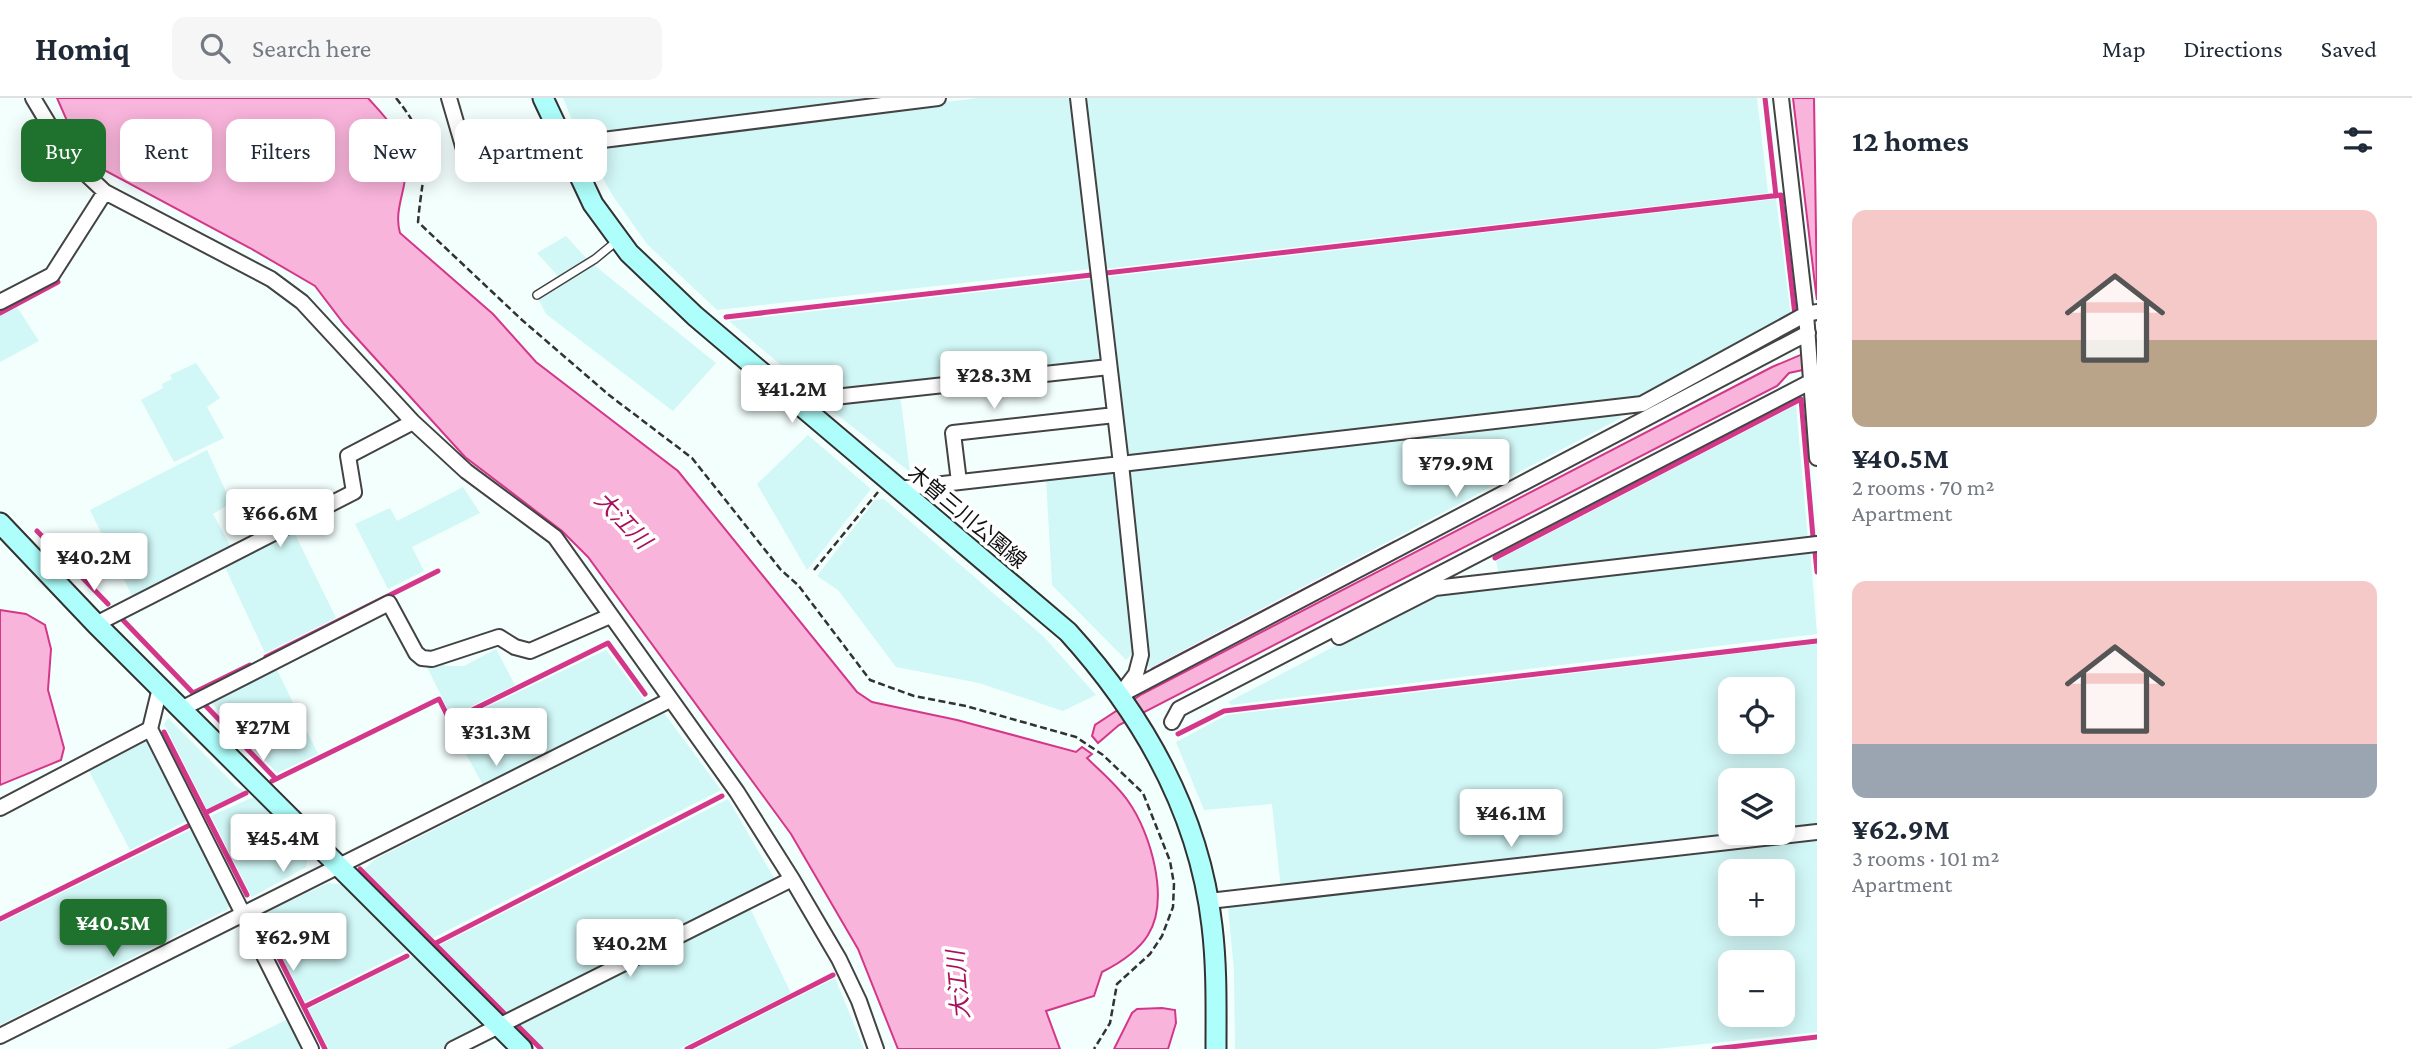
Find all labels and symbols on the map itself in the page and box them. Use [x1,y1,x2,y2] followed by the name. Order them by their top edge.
[937,352,1051,411] pin: ¥28.3M
[735,366,849,425] pin: ¥41.2M
[1399,440,1513,499] pin: ¥79.9M
[903,461,1031,573] street label: 木曽三川公園線
[590,486,658,556] water label: 大江川
[223,490,337,549] pin: ¥66.6M
[37,533,151,593] pin: ¥40.2M
[222,704,304,763] pin: ¥27M
[439,708,553,768] pin: ¥31.3M
[1454,790,1568,849] pin: ¥46.1M
[226,814,340,874] pin: ¥45.4M
[56,900,170,959] pin: ¥40.5M
[236,914,350,973] pin: ¥62.9M
[573,920,687,979] pin: ¥40.2M
[942,947,974,1021] water label: 大江川

